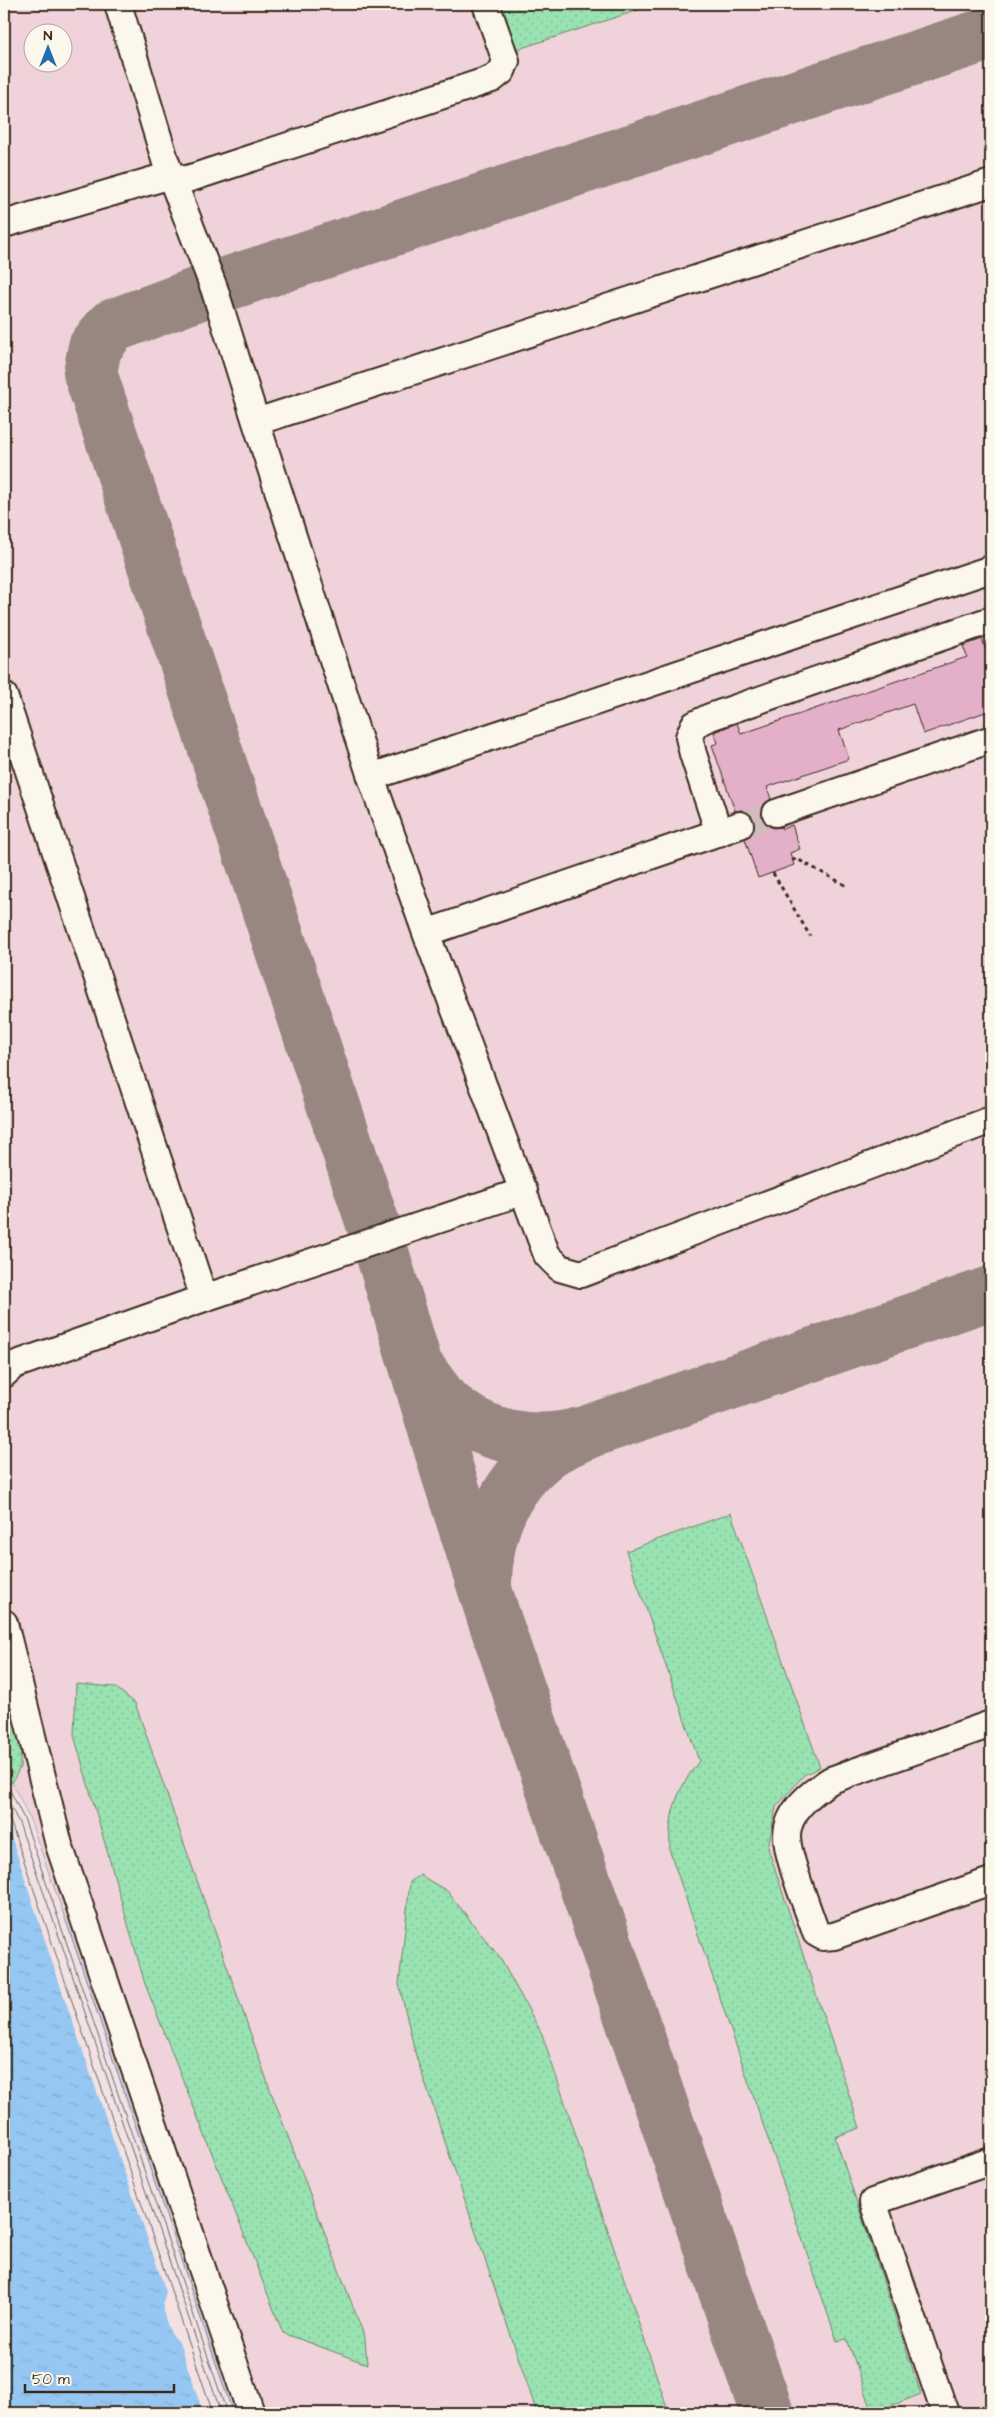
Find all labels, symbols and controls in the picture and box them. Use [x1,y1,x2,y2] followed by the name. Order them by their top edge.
[22,22,72,72] north arrow
[44,26,53,46] text: N
[25,2362,174,2394] scale bar
[32,2369,70,2390] text: 50 m

